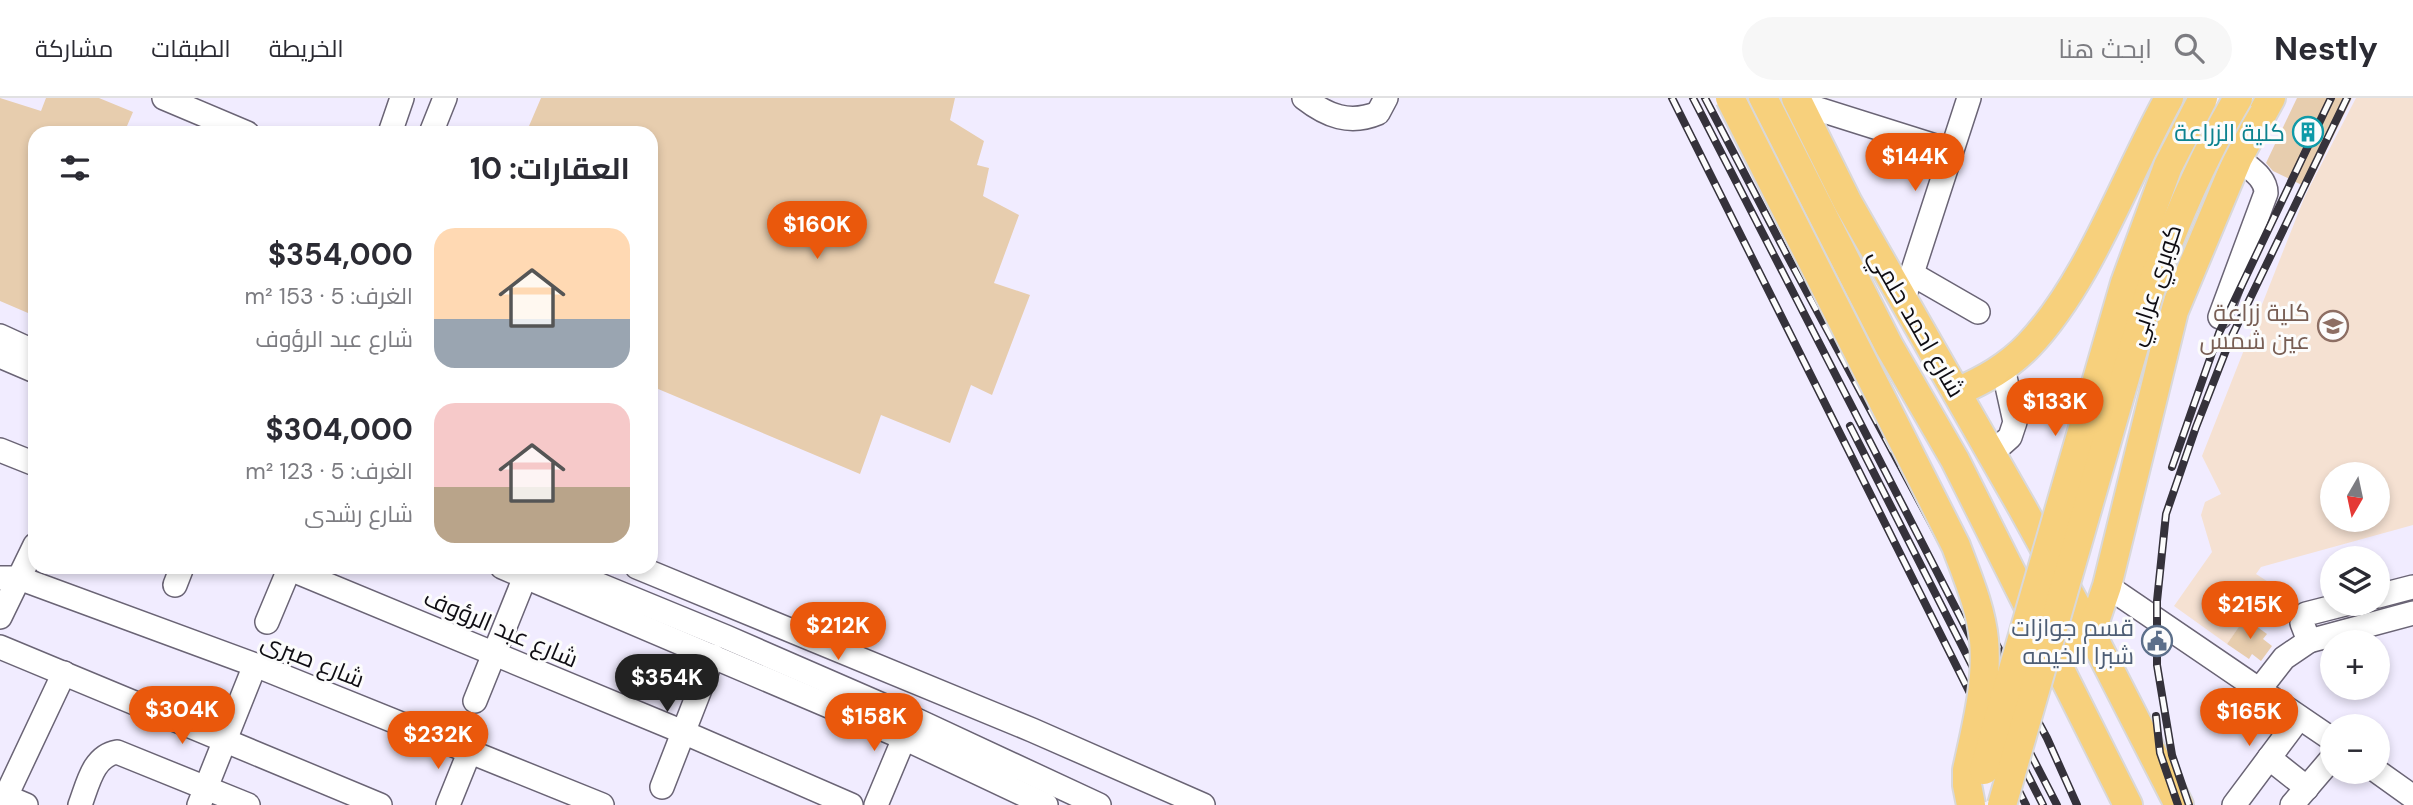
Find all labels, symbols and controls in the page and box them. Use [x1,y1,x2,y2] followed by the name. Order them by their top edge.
[1742,17,2232,80] search box
[2274,27,2378,70] text: Nestly
[2170,29,2208,67] icon: search
[2058,32,2152,66] text: ابحث هنا
[35,33,113,64] text: مشاركة
[151,33,231,64] text: الطبقات
[269,33,344,64] text: الخريطة
[2291,115,2325,149] building icon: كلية الزراعة
[2174,117,2285,148] place label: كلية الزراعة
[1866,134,1964,193] pin: $144K
[1881,141,1949,171] text: $144K
[56,149,94,187] icon: filters
[470,149,630,188] text: العقارات: 10
[768,202,866,261] pin: $160K
[783,209,851,239] text: $160K
[2120,220,2192,351] street label: كوبري عرابي
[268,235,413,274] text: $354,000
[1859,243,1972,405] street label: شارع احمد حلمي
[490,256,574,340] icon: home
[245,281,413,311] text: الغرف: 5 · 153 m²
[2200,297,2310,356] place label: كلية زراعة عين شمس
[2316,309,2350,343] school or university icon: كلية زراعة عين شمس
[255,324,413,354] text: شارع عبد الرؤوف
[2006,378,2104,438] pin: $133K
[2022,386,2088,416] text: $133K
[265,410,413,449] text: $304,000
[490,431,574,515] icon: home
[245,456,413,486] text: الغرف: 5 · 123 m²
[2320,462,2390,532] north arrow
[2320,462,2390,784] map controls
[304,499,413,529] text: شارع رشدى
[2320,546,2390,616] button: layers
[419,582,583,675] street label: شارع عبد الرؤوف
[2201,582,2299,641] pin: $215K
[2218,589,2282,619] text: $215K
[789,602,887,662] pin: $212K
[806,610,870,640] text: $212K
[2011,612,2134,671] place label: قسم جوازات شبرا الخيمه
[2140,624,2174,658] public building icon: قسم جوازات شبرا الخيمه
[257,625,369,696] street label: شارع صبرى
[2320,630,2390,700] button: +
[618,654,716,714] pin: $354K
[631,662,703,692] text: $354K
[133,686,231,746] pin: $304K
[2200,688,2298,748] pin: $165K
[145,694,219,724] text: $304K
[825,694,923,753] pin: $158K
[2216,696,2282,726] text: $165K
[841,701,907,731] text: $158K
[389,712,487,771] pin: $232K
[2320,714,2390,784] button: −
[403,719,473,749] text: $232K

